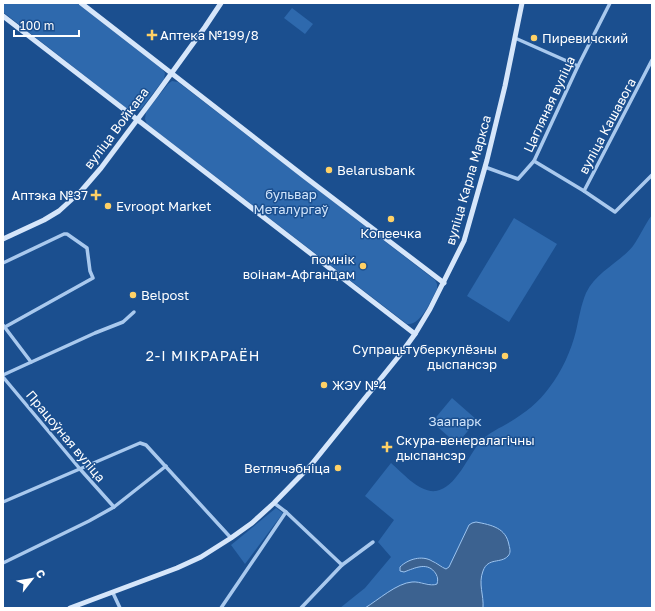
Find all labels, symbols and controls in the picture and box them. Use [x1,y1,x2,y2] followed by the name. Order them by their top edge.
[14,12,79,38] scale bar
[20,18,54,33] text: 100 m
[160,27,259,43] place label: Аптека №199/8
[147,30,157,40] marker: Аптека №199/8
[542,30,628,46] place label: Пиревичский
[529,33,539,43] marker: Пиревичский
[520,53,578,155] street label: Цагляная вуліца
[575,75,639,177] street label: вуліца Кашавога
[80,84,152,172] street label: вуліца Войкава
[442,113,494,247] street label: вуліца Карла Маркса
[337,162,416,178] place label: Belarusbank
[324,165,334,175] marker: Belarusbank
[253,186,329,217] park label: бульвар Металургаў
[11,187,88,203] place label: Аптэка №37
[91,190,101,200] marker: Аптэка №37
[116,198,212,214] place label: Evroopt Market
[103,201,113,211] marker: Evroopt Market
[386,214,396,224] marker: Копеечка
[360,225,422,241] place label: Копеечка
[243,251,356,282] place label: помнік воінам-Афганцам
[358,261,368,271] marker: помнік воінам-Афганцам
[141,287,189,303] place label: Belpost
[128,290,138,300] marker: Belpost
[352,341,497,372] place label: Супрацьтуберкулёзны дыспансэр
[146,347,260,364] district label: 2-І МІКРАРАЁН
[500,351,510,361] marker: Супрацьтуберкулёзны дыспансэр
[332,377,387,393] place label: ЖЭУ №4
[319,380,329,390] marker: ЖЭУ №4
[23,387,109,485] street label: Працоўная вуліца
[428,413,482,429] park label: Заапарк
[396,432,535,463] place label: Скура-венералагічны дыспансэр
[381,441,393,453] marker: Скура-венералагічны дыспансэр
[244,460,330,476] place label: Ветлячэбніца
[333,463,343,473] marker: Ветлячэбніца
[12,559,52,599] north arrow
[33,567,49,580] text: С

